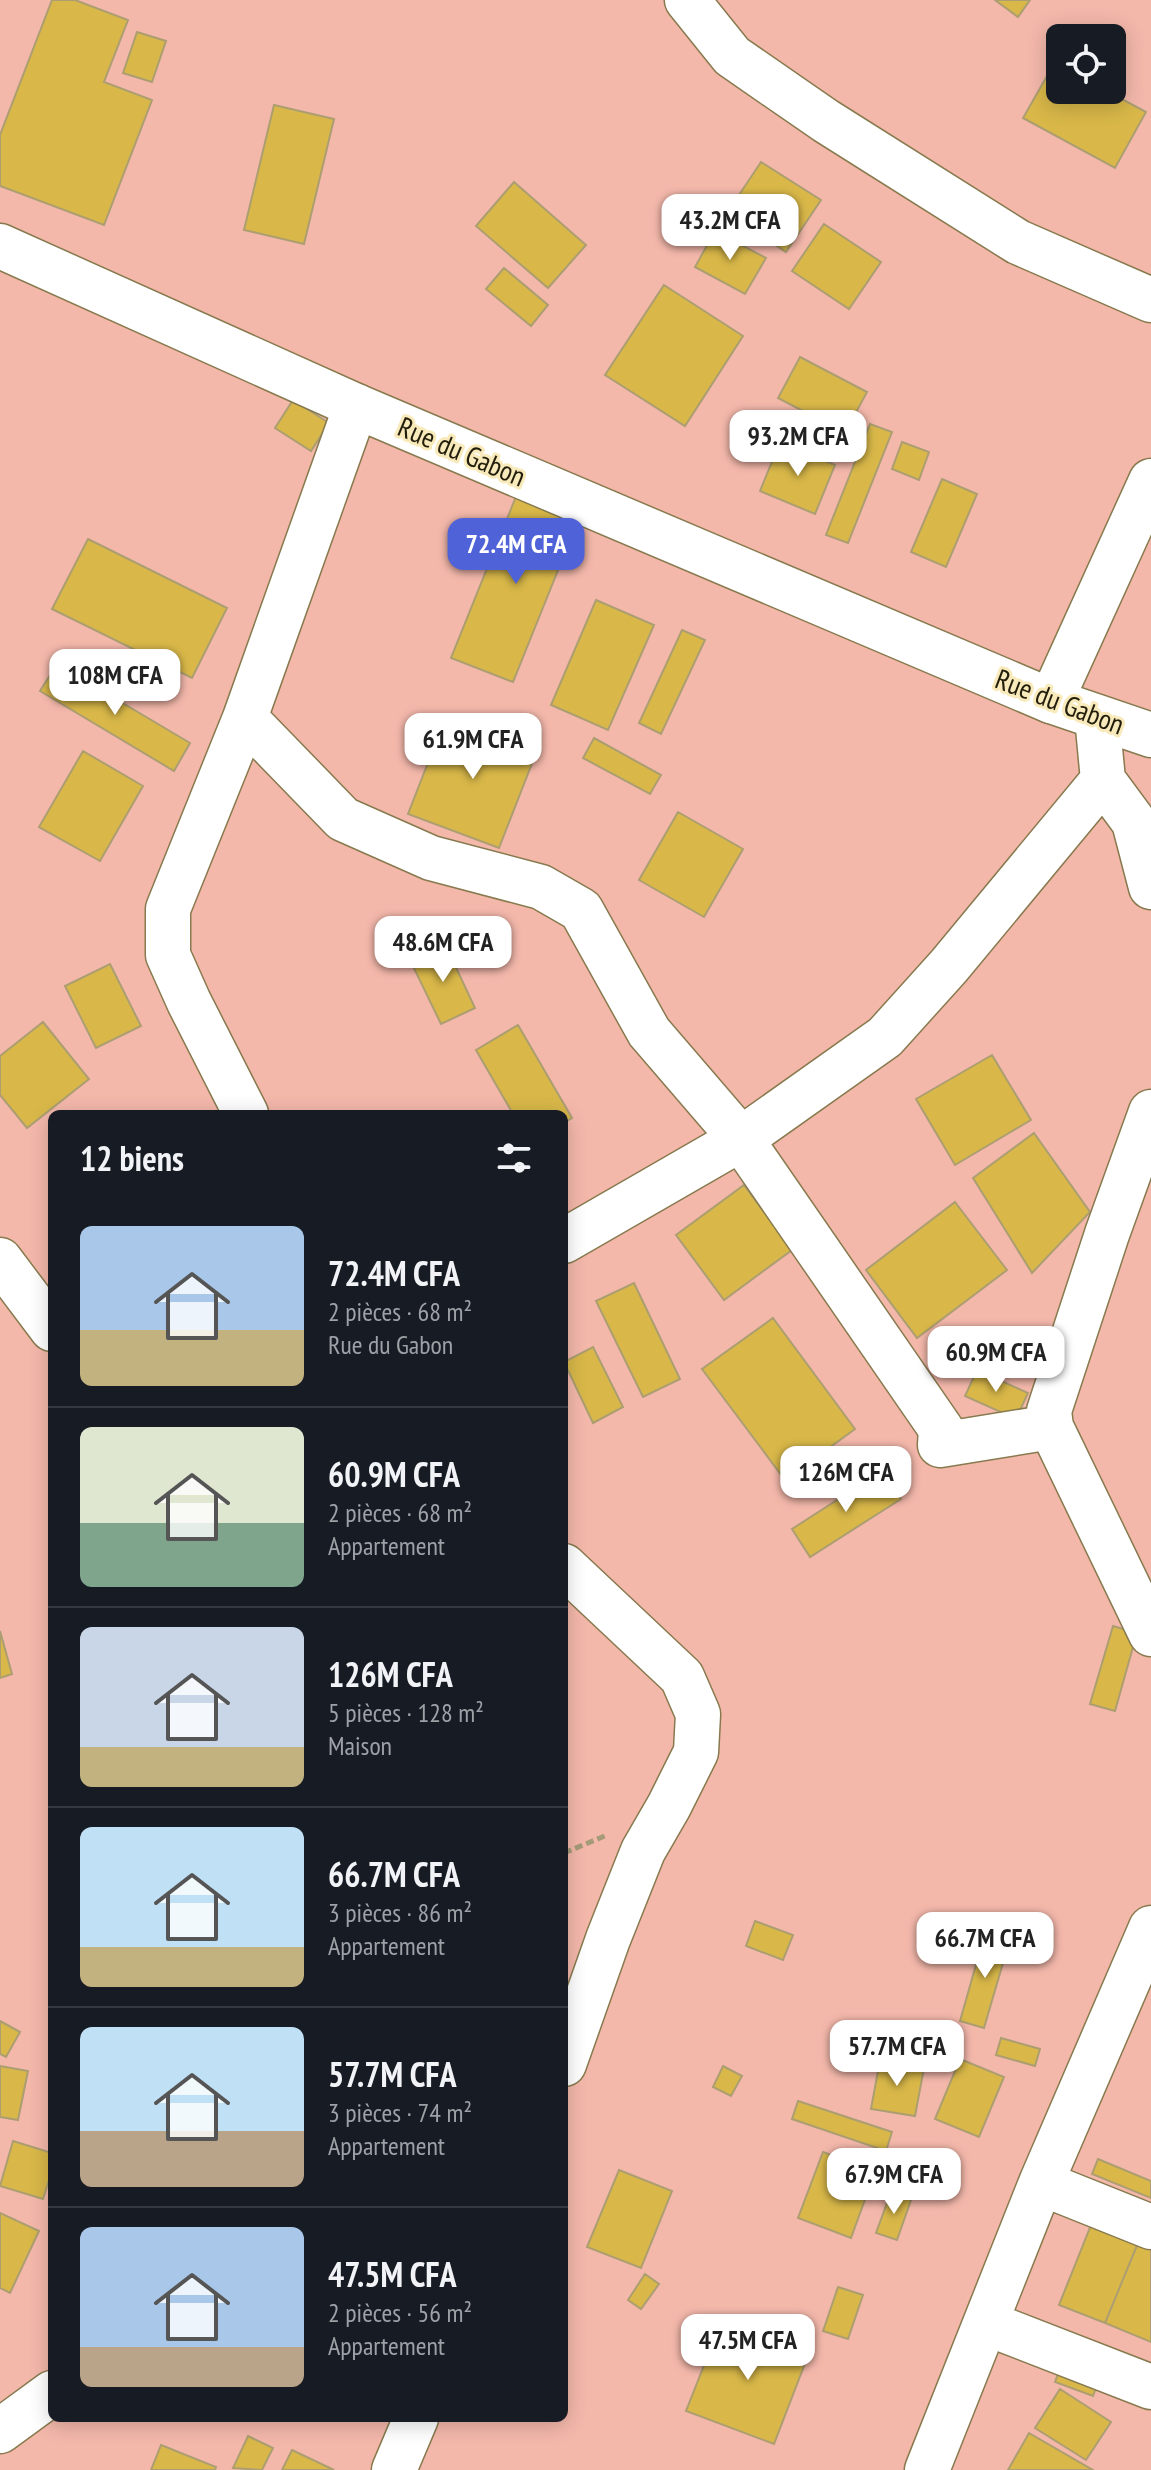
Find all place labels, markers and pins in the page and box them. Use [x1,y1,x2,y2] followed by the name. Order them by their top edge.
[638,194,822,262] pin: 43.2M CFA
[706,410,890,478] pin: 93.2M CFA
[424,518,608,586] pin: 72.4M CFA
[32,649,198,717] pin: 108M CFA
[381,713,565,781] pin: 61.9M CFA
[351,916,535,984] pin: 48.6M CFA
[904,1326,1088,1394] pin: 60.9M CFA
[763,1446,929,1514] pin: 126M CFA
[893,1912,1077,1980] pin: 66.7M CFA
[805,2020,989,2088] pin: 57.7M CFA
[802,2148,986,2216] pin: 67.9M CFA
[656,2314,840,2382] pin: 47.5M CFA

